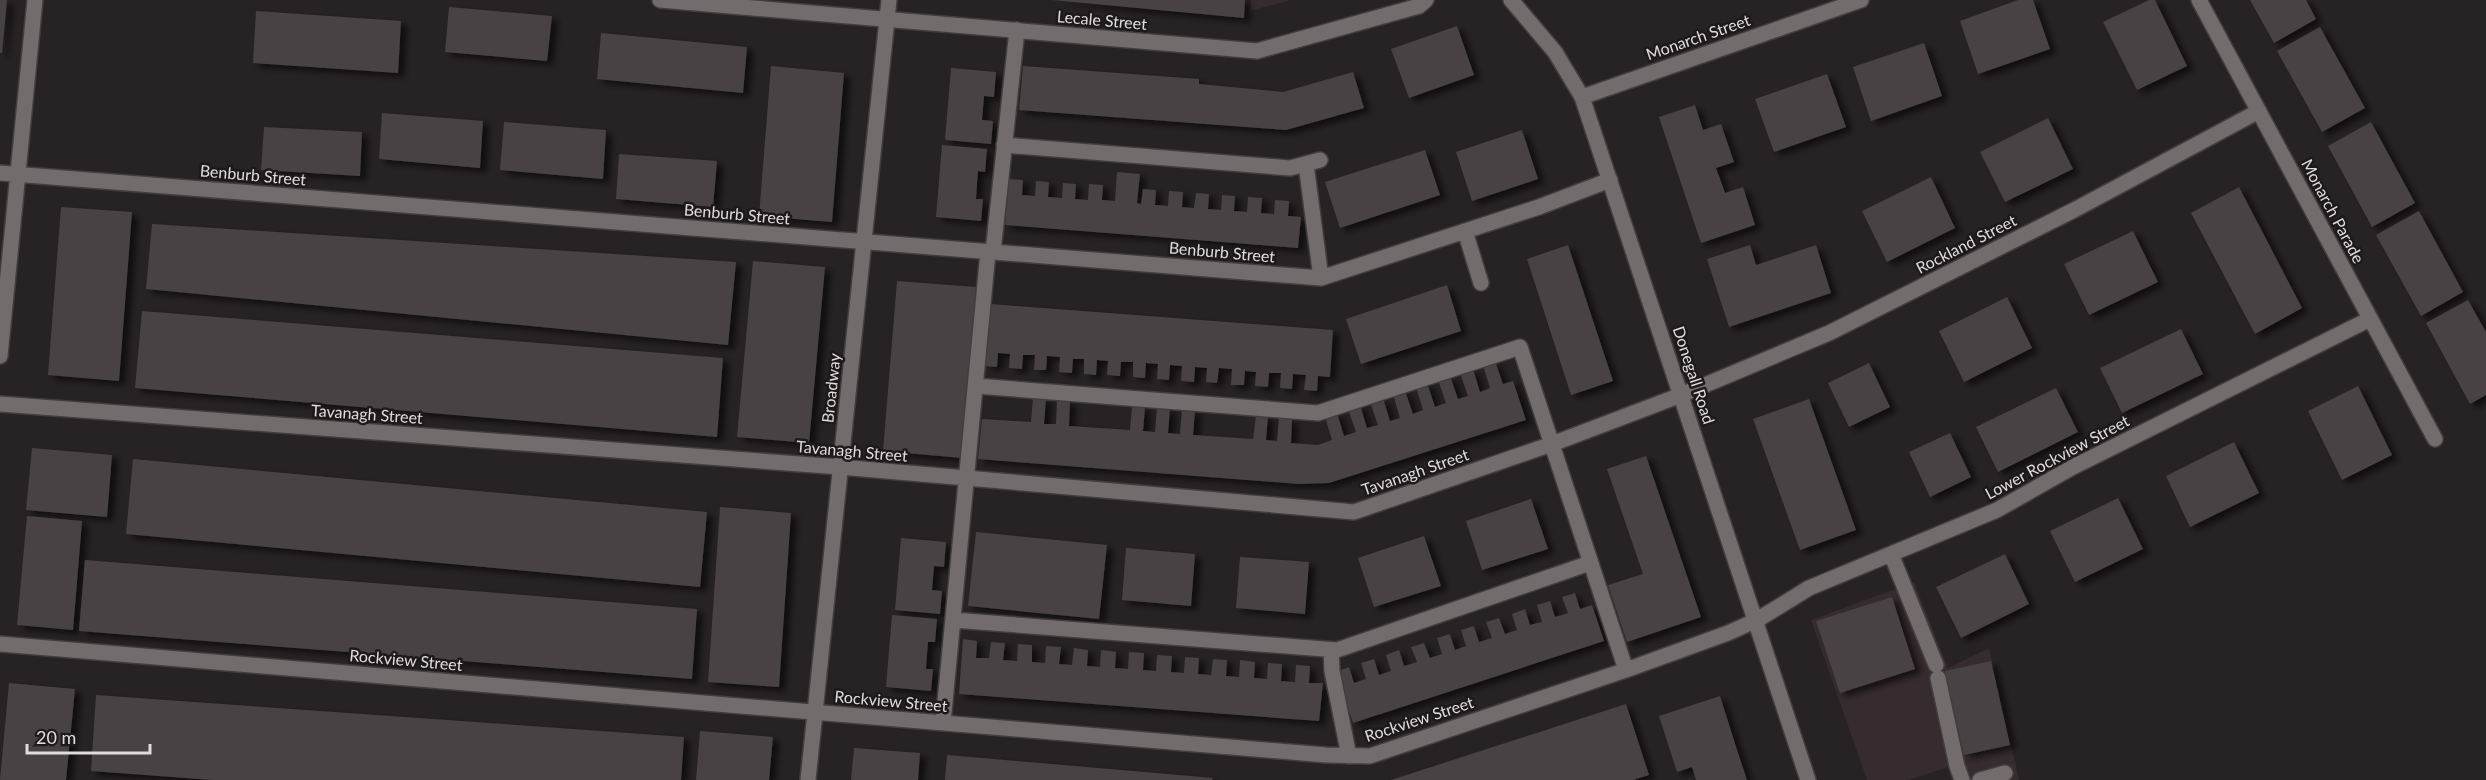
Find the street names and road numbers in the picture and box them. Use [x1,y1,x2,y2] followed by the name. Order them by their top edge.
[1056,6,1148,33] street label: Lecale Street
[1643,10,1753,63] street label: Monarch Street
[2298,155,2369,266] street label: Monarch Parade
[199,160,307,189] street label: Benburb Street
[683,199,791,228] street label: Benburb Street
[1912,210,2019,277] street label: Rockland Street
[1168,237,1276,266] street label: Benburb Street
[1670,323,1719,426] street label: Donegall Road
[817,351,844,424] street label: Broadway
[311,400,424,427] street label: Tavanagh Street
[1982,410,2132,503] street label: Lower Rockview Street
[796,436,909,465] street label: Tavanagh Street
[1359,444,1471,499] street label: Tavanagh Street
[349,645,464,674] street label: Rockview Street
[834,686,949,715] street label: Rockview Street
[1362,692,1476,745] street label: Rockview Street

